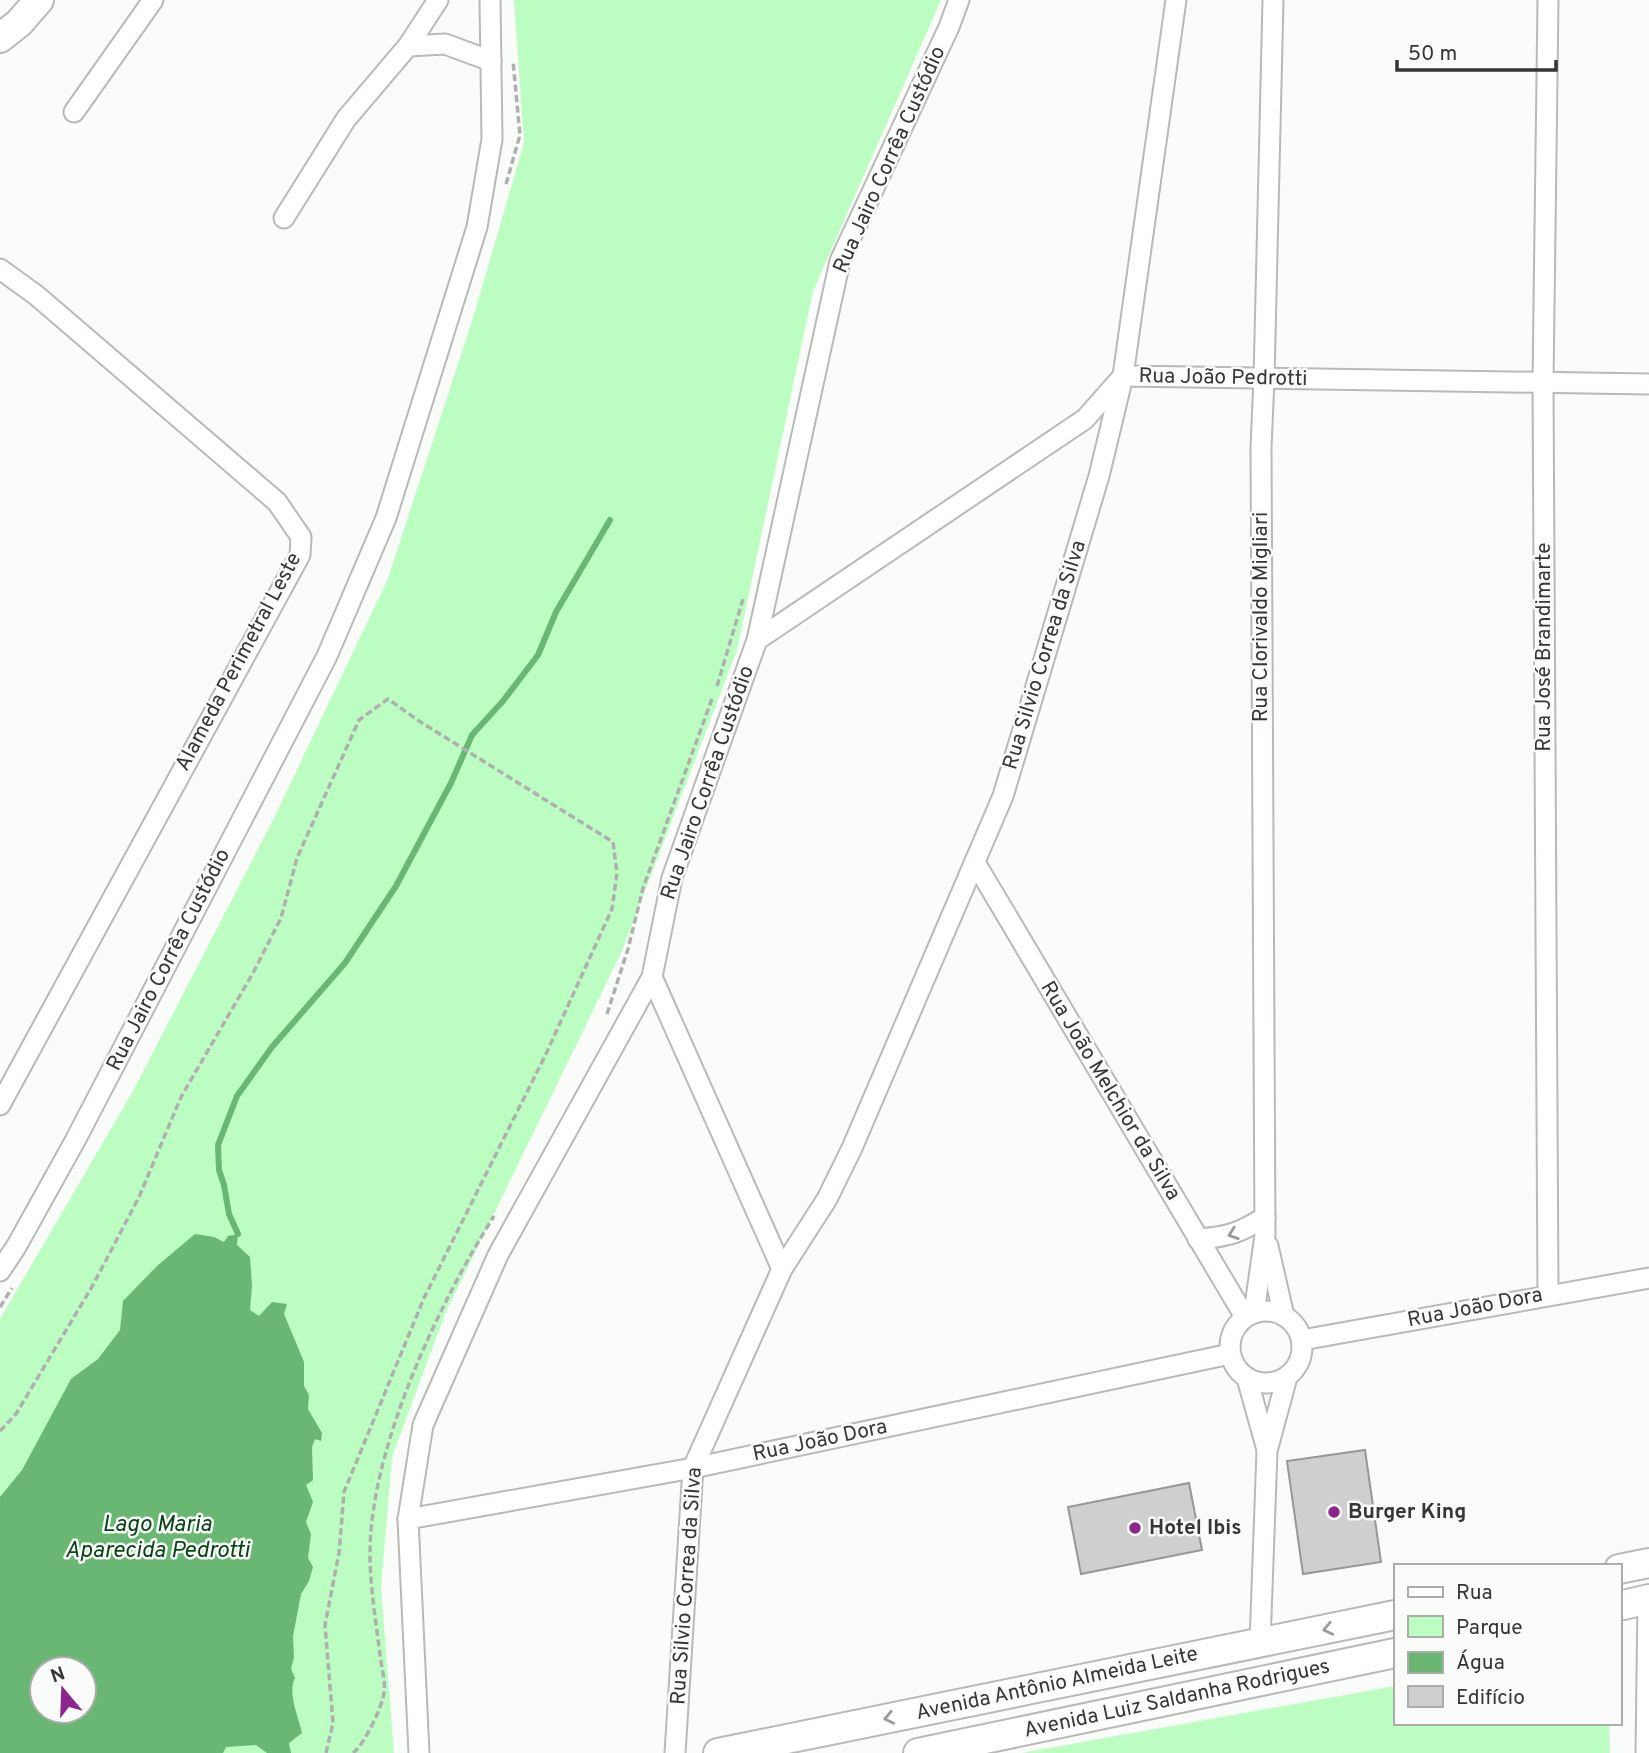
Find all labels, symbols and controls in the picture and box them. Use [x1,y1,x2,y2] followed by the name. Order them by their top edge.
[1397,28,1556,72] scale bar
[1408,41,1457,68] text: 50 m
[828,42,952,278] street label: Rua Jairo Corrêa Custódio
[1138,363,1308,393] street label: Rua João Pedrotti
[1248,512,1275,722] street label: Rua Clorivaldo Migliari
[997,537,1093,773] street label: Rua Silvio Correa da Silva
[1531,542,1558,752] street label: Rua José Brandimarte
[170,548,308,776] street label: Alameda Perimetral Leste
[655,662,761,904] street label: Rua Jairo Corrêa Custódio
[101,844,237,1076] street label: Rua Jairo Corrêa Custódio
[1034,976,1186,1206] street label: Rua João Melchior da Silva
[1228,1226,1240,1240] one-way arrow
[1405,1282,1545,1334] street label: Rua João Dora
[750,1414,890,1468] street label: Rua João Dora
[665,1466,709,1706] street label: Rua Silvio Correa da Silva
[1348,1499,1466,1526] place label: Burger King
[1326,1504,1342,1520] marker: Burger King
[65,1511,251,1566] water label: Lago Maria Aparecida Pedrotti
[1149,1515,1242,1542] place label: Hotel Ibis
[1127,1520,1143,1536] marker: Hotel Ibis
[1394,1564,1621,1725] legend
[1456,1580,1493,1607] text: Rua
[1456,1615,1523,1642] text: Parque
[1322,1620,1334,1635] one-way arrow
[914,1641,1200,1727] street label: Avenida Antônio Almeida Leite
[1456,1649,1505,1677] text: Água
[1022,1653,1332,1745] street label: Avenida Luiz Saldanha Rodrigues
[28,1655,98,1725] north arrow
[48,1662,68,1689] text: N
[1456,1685,1525,1712] text: Edifício
[883,1710,895,1725] one-way arrow

